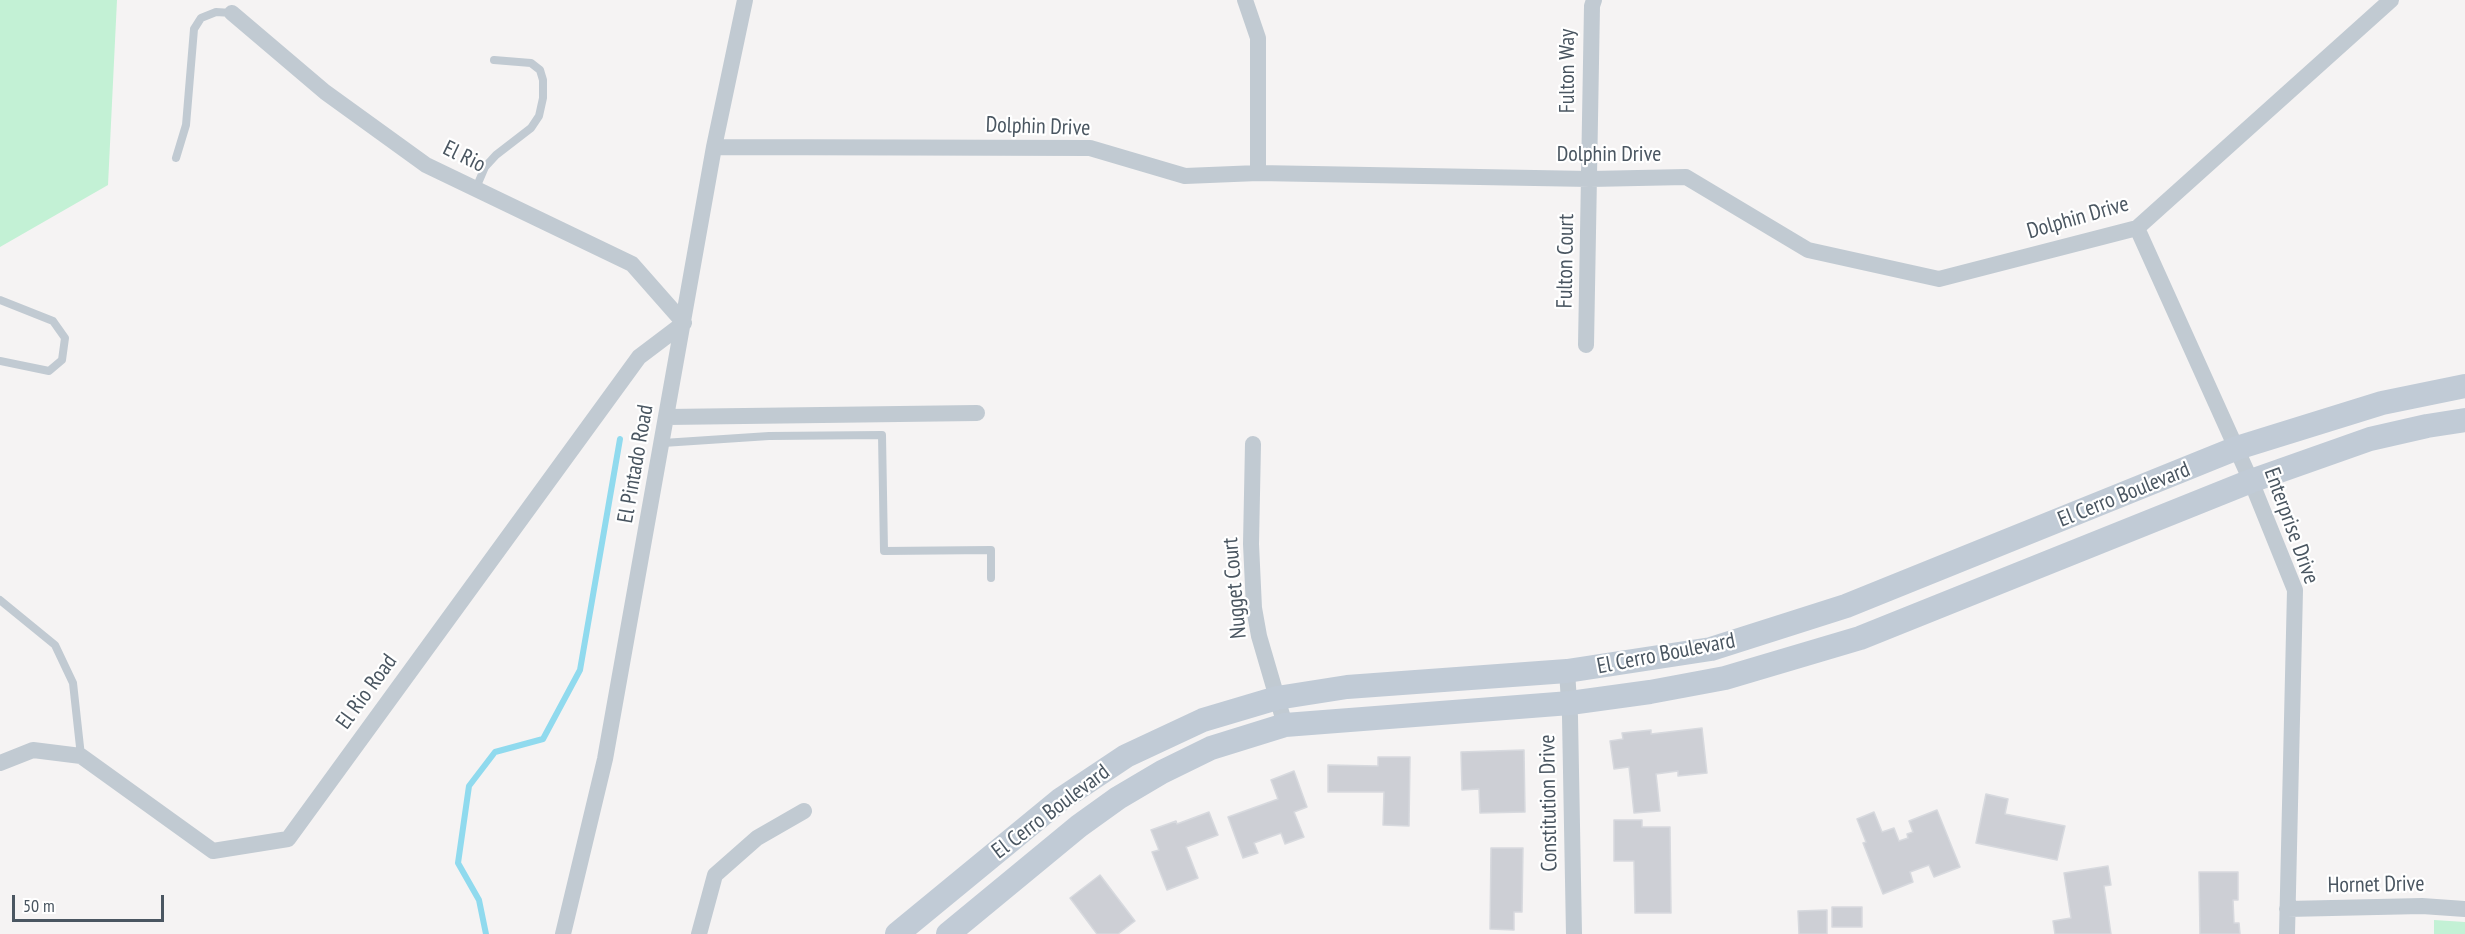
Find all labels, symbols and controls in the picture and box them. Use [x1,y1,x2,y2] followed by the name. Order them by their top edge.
[1555,29,1581,113] street label: Fulton Way
[985,112,1091,142] street label: Dolphin Drive
[438,135,490,179] street label: El Rio
[1557,142,1661,168] street label: Dolphin Drive
[2024,191,2132,245] street label: Dolphin Drive
[1552,213,1580,309] street label: Fulton Court
[613,403,659,525] street label: El Pintado Road
[2054,457,2194,533] street label: El Cerro Boulevard
[2258,464,2324,588] street label: Enterprise Drive
[1217,536,1253,640] street label: Nugget Court
[1595,628,1737,680] street label: El Cerro Boulevard
[331,649,403,735] street label: El Rio Road
[1535,734,1563,872] street label: Constitution Drive
[987,759,1115,865] street label: El Cerro Boulevard
[2327,871,2425,899] street label: Hornet Drive
[15,883,166,921] scale bar
[23,894,55,917] text: 50 m

